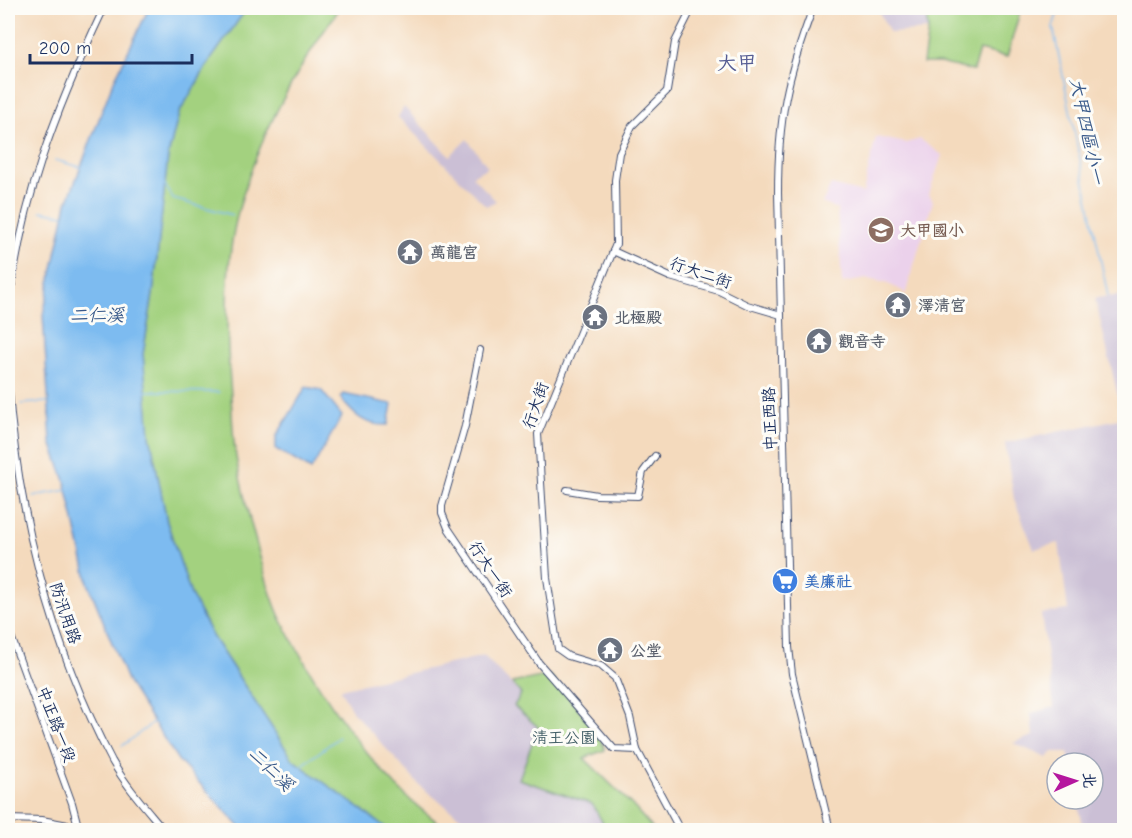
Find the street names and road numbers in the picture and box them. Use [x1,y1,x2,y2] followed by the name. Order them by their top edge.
[667,254,734,292] street label: 行大二街
[520,380,552,431] street label: 行大街
[760,387,780,451] street label: 中正西路
[465,538,516,601] street label: 行大一街
[46,580,84,647] street label: 防汛用路
[33,684,79,765] street label: 中正路一段

